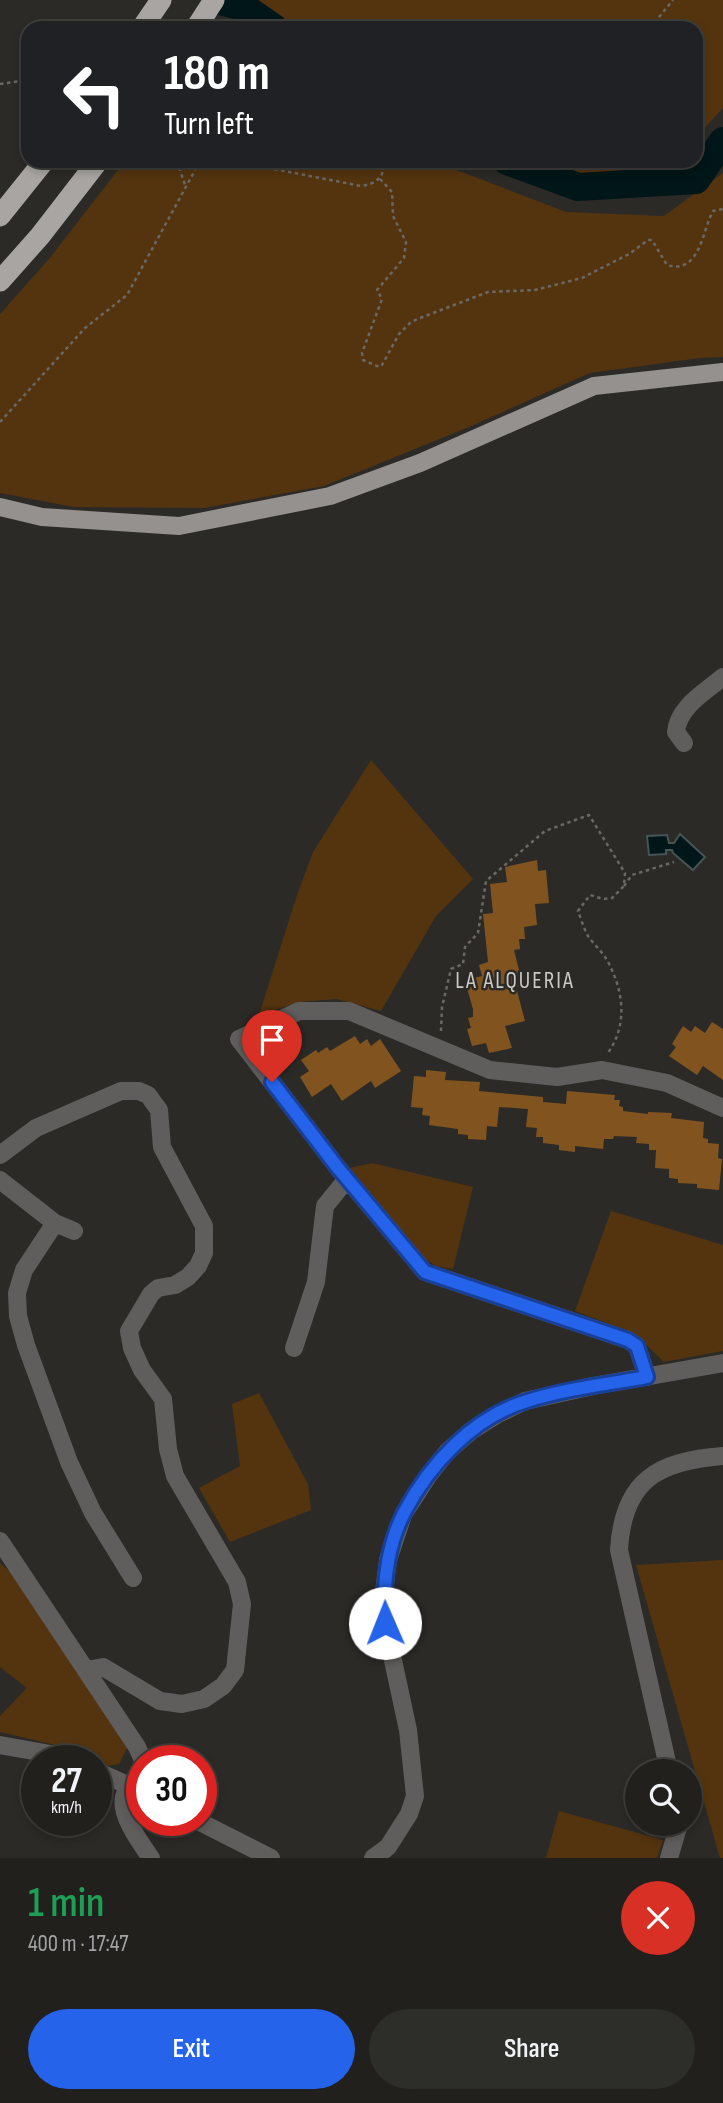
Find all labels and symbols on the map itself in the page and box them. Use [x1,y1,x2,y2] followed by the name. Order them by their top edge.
[455,967,575,995] district label: LA ALQUERIA
[242,1010,302,1082] pin
[348,1586,422,1660] position arrow
[126,1745,217,1836] speed limit sign: 30

